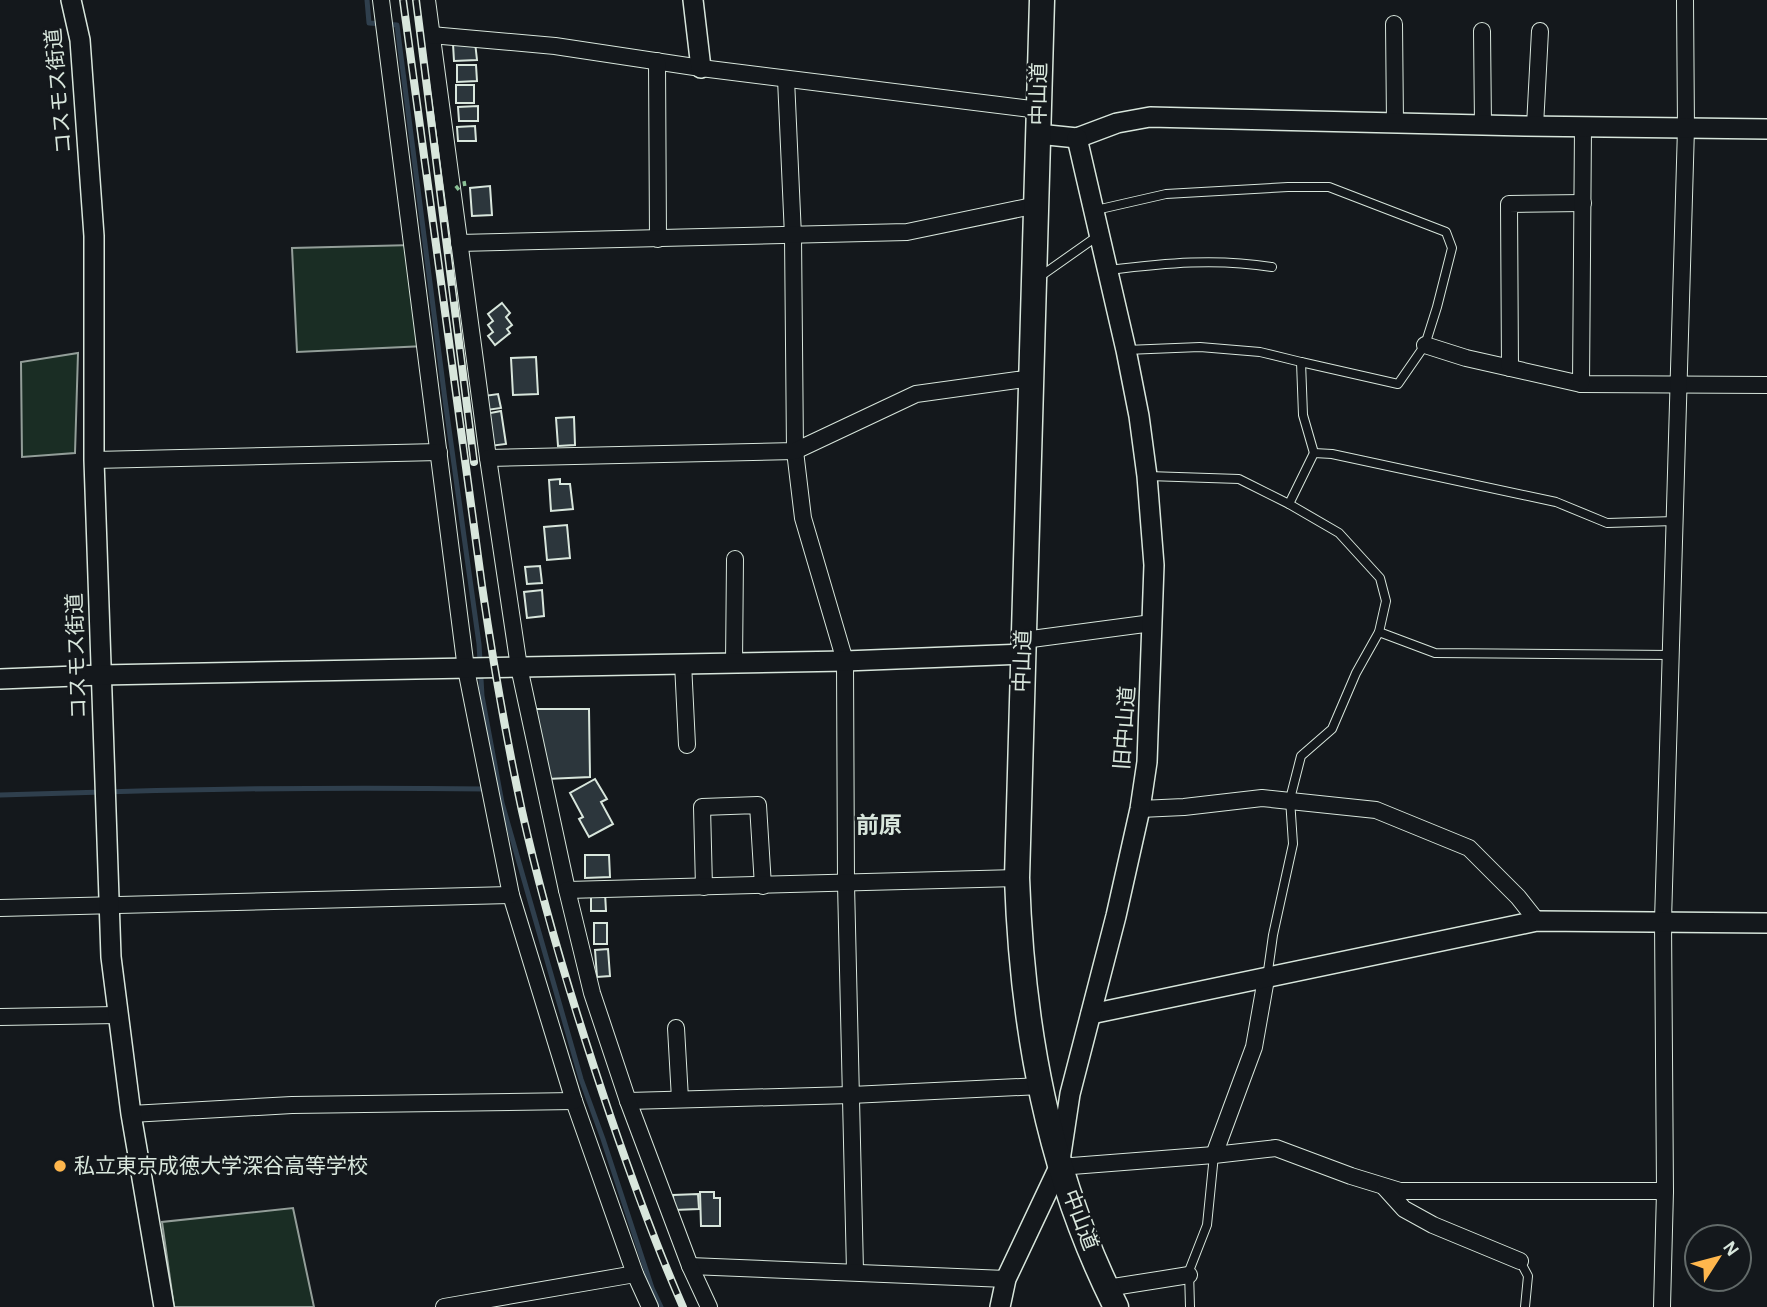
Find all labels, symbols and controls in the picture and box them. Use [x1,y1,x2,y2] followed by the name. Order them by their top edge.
[42,27,75,155] street label: コスモス街道
[1027,62,1050,126] street label: 中山道
[63,593,90,719] street label: コスモス街道
[1010,629,1035,693] street label: 中山道
[1111,685,1138,771] street label: 旧中山道
[856,813,902,838] district label: 前原
[74,1155,368,1177] place label: 私立東京成徳大学深谷高等学校
[52,1158,68,1174] marker: 私立東京成徳大学深谷高等学校
[1059,1186,1102,1253] street label: 中山道
[1683,1223,1753,1293] north arrow
[1719,1238,1742,1260] text: N

